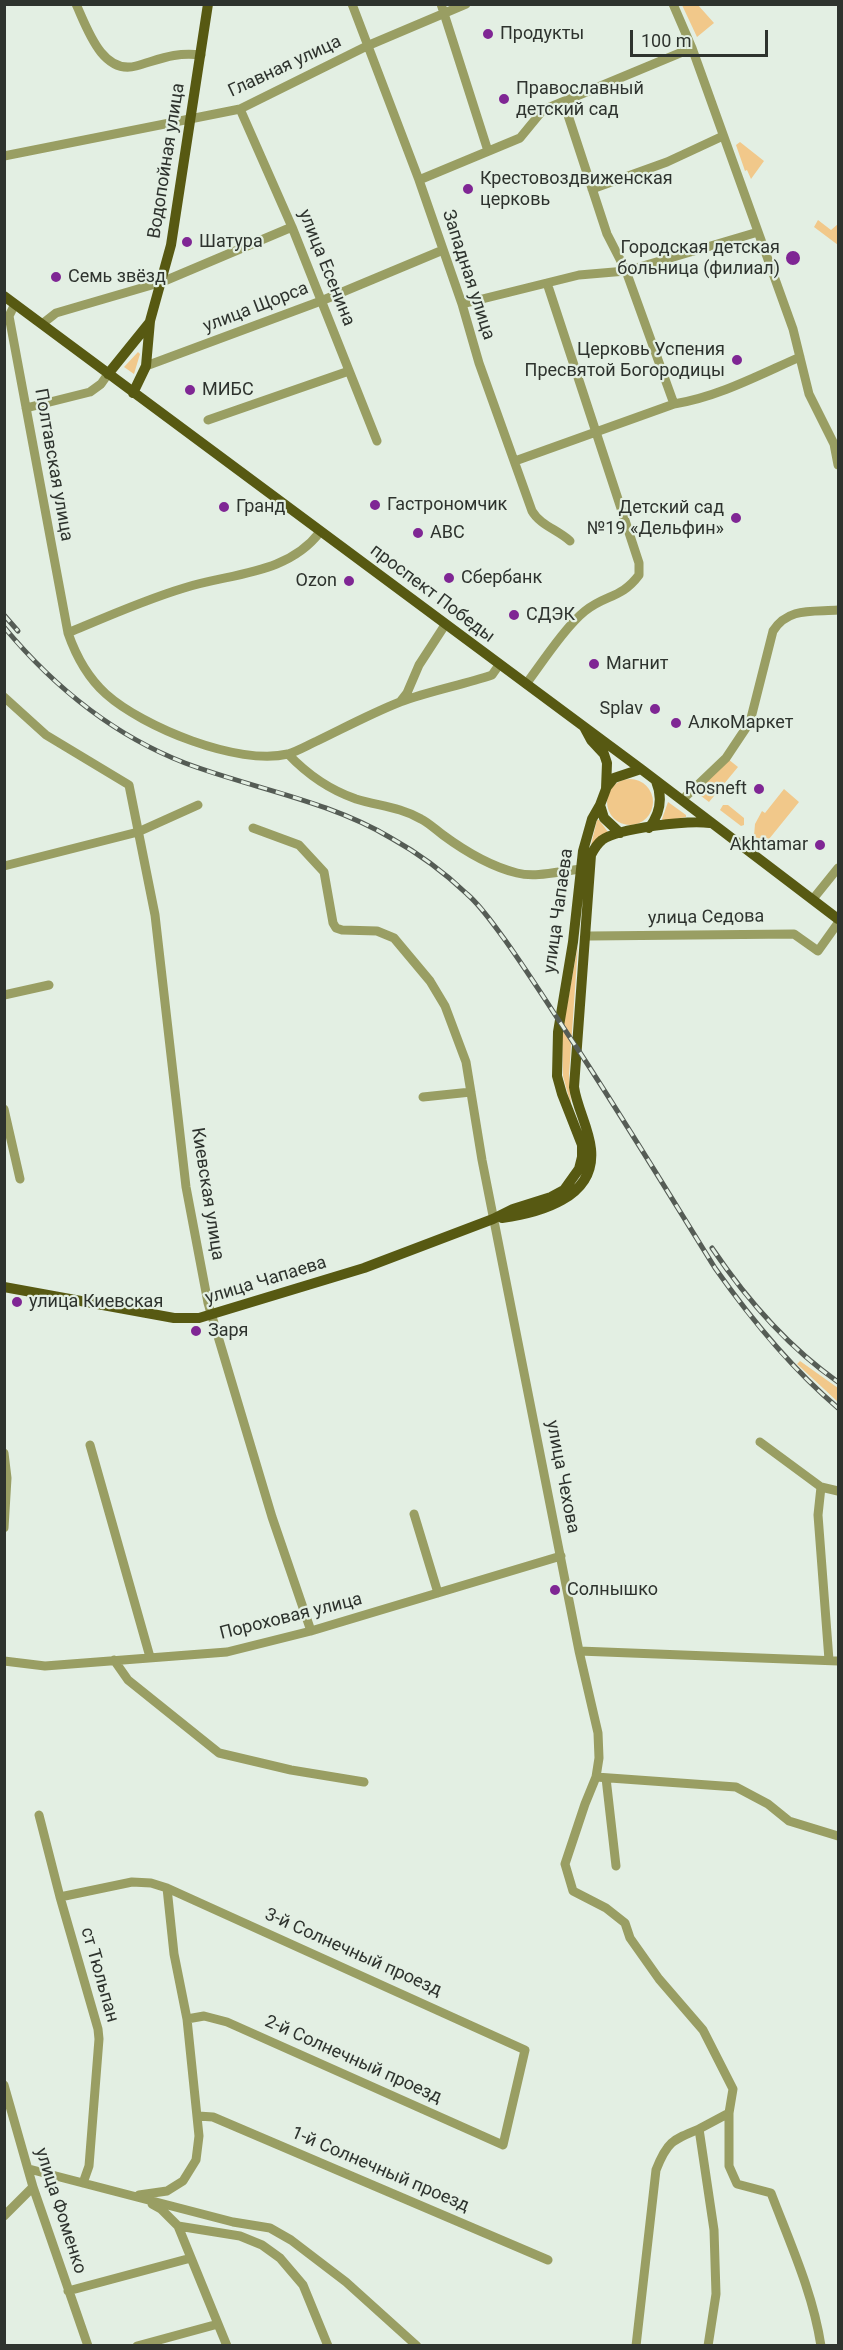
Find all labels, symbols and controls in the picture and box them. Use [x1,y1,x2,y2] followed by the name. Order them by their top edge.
[633,18,771,56] scale bar
[500,23,584,45] place label: Продукты
[481,27,495,41] marker: Продукты
[641,30,692,51] text: 100 m
[225,31,345,103] street label: Главная улица
[516,78,644,121] place label: Православный детский сад
[144,82,190,240] street label: Водопойная улица
[497,92,511,106] marker: Православный детский сад
[480,168,673,210] place label: Крестовоздвиженская церковь
[461,182,475,196] marker: Крестовоздвиженская церковь
[293,207,359,329] street label: улица Есенина
[437,207,499,343] street label: Западная улица
[199,231,263,253] place label: Шатура
[180,235,194,249] marker: Шатура
[617,237,780,280] place label: Городская детская больница (филиал)
[784,249,802,267] marker: Городская детская больница (филиал)
[68,266,166,288] place label: Семь звёзд
[49,270,63,284] marker: Семь звёзд
[200,278,312,338] street label: улица Щорса
[525,339,725,382] place label: Церковь Успения Пресвятой Богородицы
[730,353,744,367] marker: Церковь Успения Пресвятой Богородицы
[202,379,254,401] place label: МИБС
[183,383,197,397] marker: МИБС
[29,387,77,543] street label: Полтавская улица
[387,494,507,516] place label: Гастрономчик
[236,496,285,518] place label: Гранд
[587,497,724,540] place label: Детский сад №19 «Дельфин»
[368,498,382,512] marker: Гастрономчик
[217,500,231,514] marker: Гранд
[729,511,743,525] marker: Детский сад №19 «Дельфин»
[430,522,465,544] place label: ABC
[411,526,425,540] marker: ABC
[365,540,499,648] street label: проспект Победы
[461,567,542,589] place label: Сбербанк
[296,570,337,592] place label: Ozon
[442,571,456,585] marker: Сбербанк
[342,574,356,588] marker: Ozon
[526,604,575,626] place label: СДЭК
[507,608,521,622] marker: СДЭК
[606,653,668,675] place label: Магнит
[587,657,601,671] marker: Магнит
[599,698,643,720] place label: Splav
[648,702,662,716] marker: Splav
[688,712,793,734] place label: АлкоМаркет
[669,716,683,730] marker: АлкоМаркет
[685,778,747,800] place label: Rosneft
[752,782,766,796] marker: Rosneft
[730,834,808,856] place label: Akhtamar
[813,838,827,852] marker: Akhtamar
[540,847,578,975] street label: улица Чапаева
[648,906,764,930] street label: улица Седова
[186,1126,228,1262] street label: Киевская улица
[203,1252,329,1310] street label: улица Чапаева
[29,1291,163,1313] place label: улица Киевская
[10,1295,24,1309] marker: улица Киевская
[208,1320,248,1342] place label: Заря
[189,1324,203,1338] marker: Заря
[540,1419,584,1535] street label: улица Чехова
[567,1579,658,1601] place label: Солнышко
[548,1583,562,1597] marker: Солнышко
[217,1589,365,1645] street label: Пороховая улица
[261,1904,445,2002] street label: 3-й Солнечный проезд
[75,1925,123,2025] street label: ст Тюльпан
[261,2011,445,2109] street label: 2-й Солнечный проезд
[288,2123,472,2217] street label: 1-й Солнечный проезд
[29,2145,91,2277] street label: улица Фоменко

